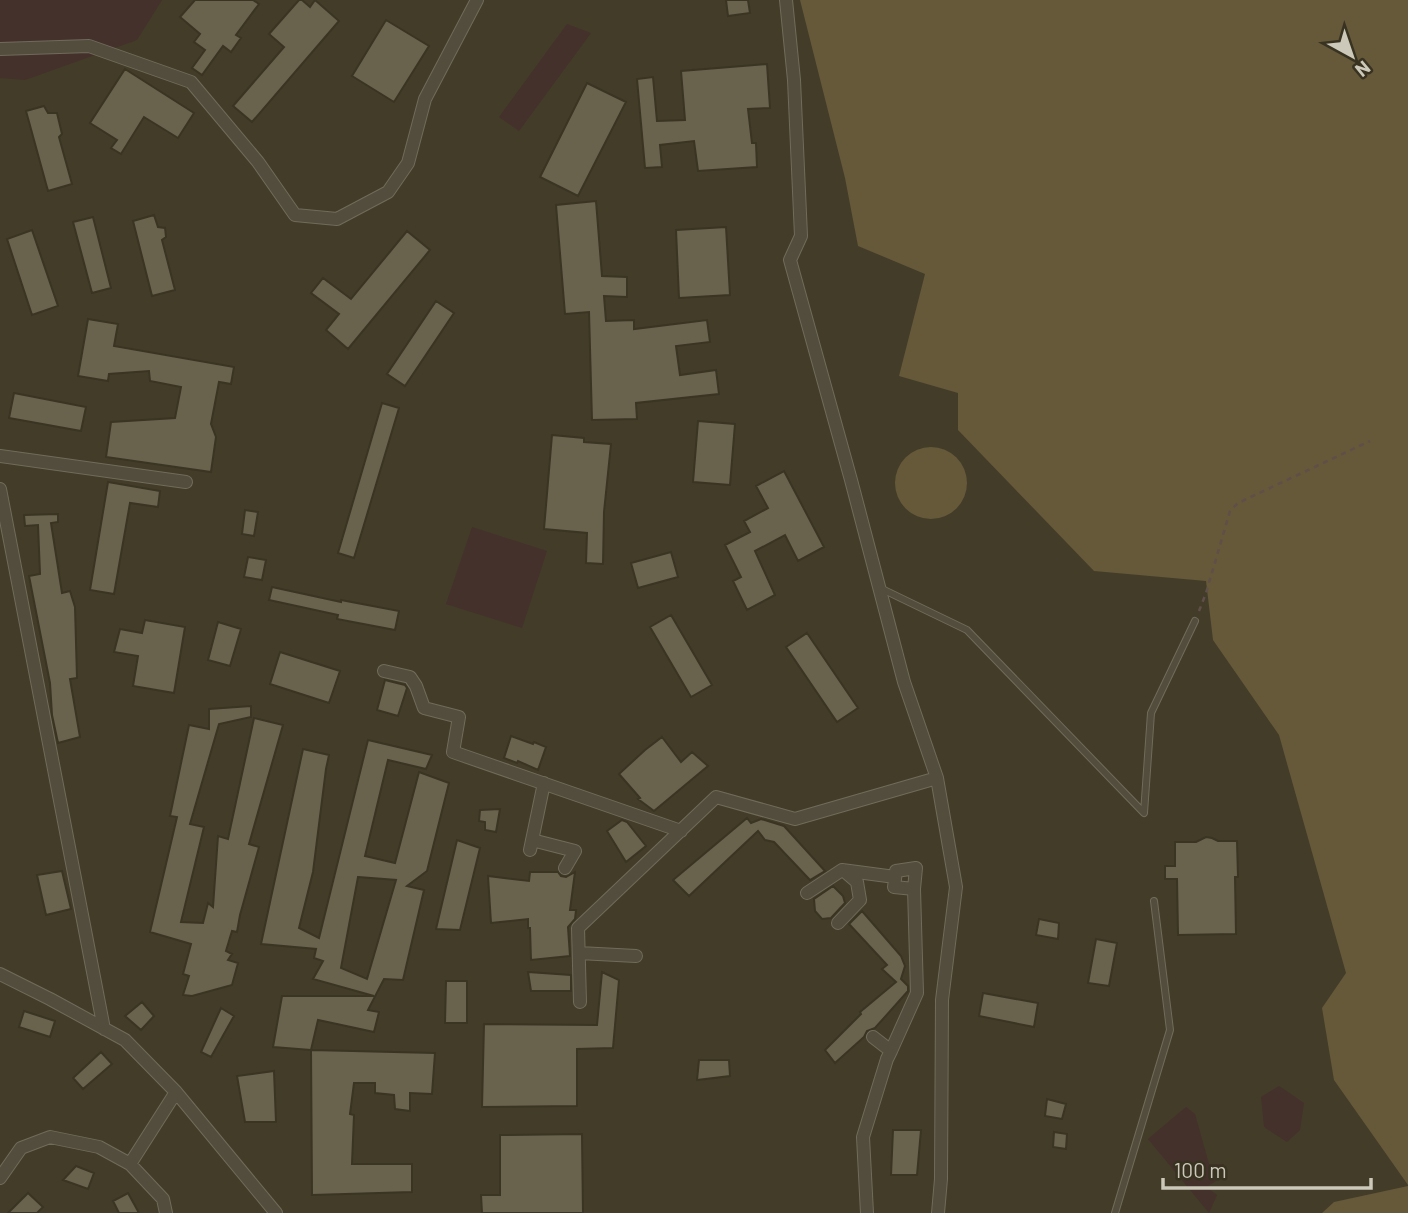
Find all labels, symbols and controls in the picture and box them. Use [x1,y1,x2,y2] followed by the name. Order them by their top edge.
[1317,21,1387,91] north arrow
[1351,57,1375,82] text: N
[1163,1146,1371,1190] scale bar
[1174,1157,1227,1182] text: 100 m

